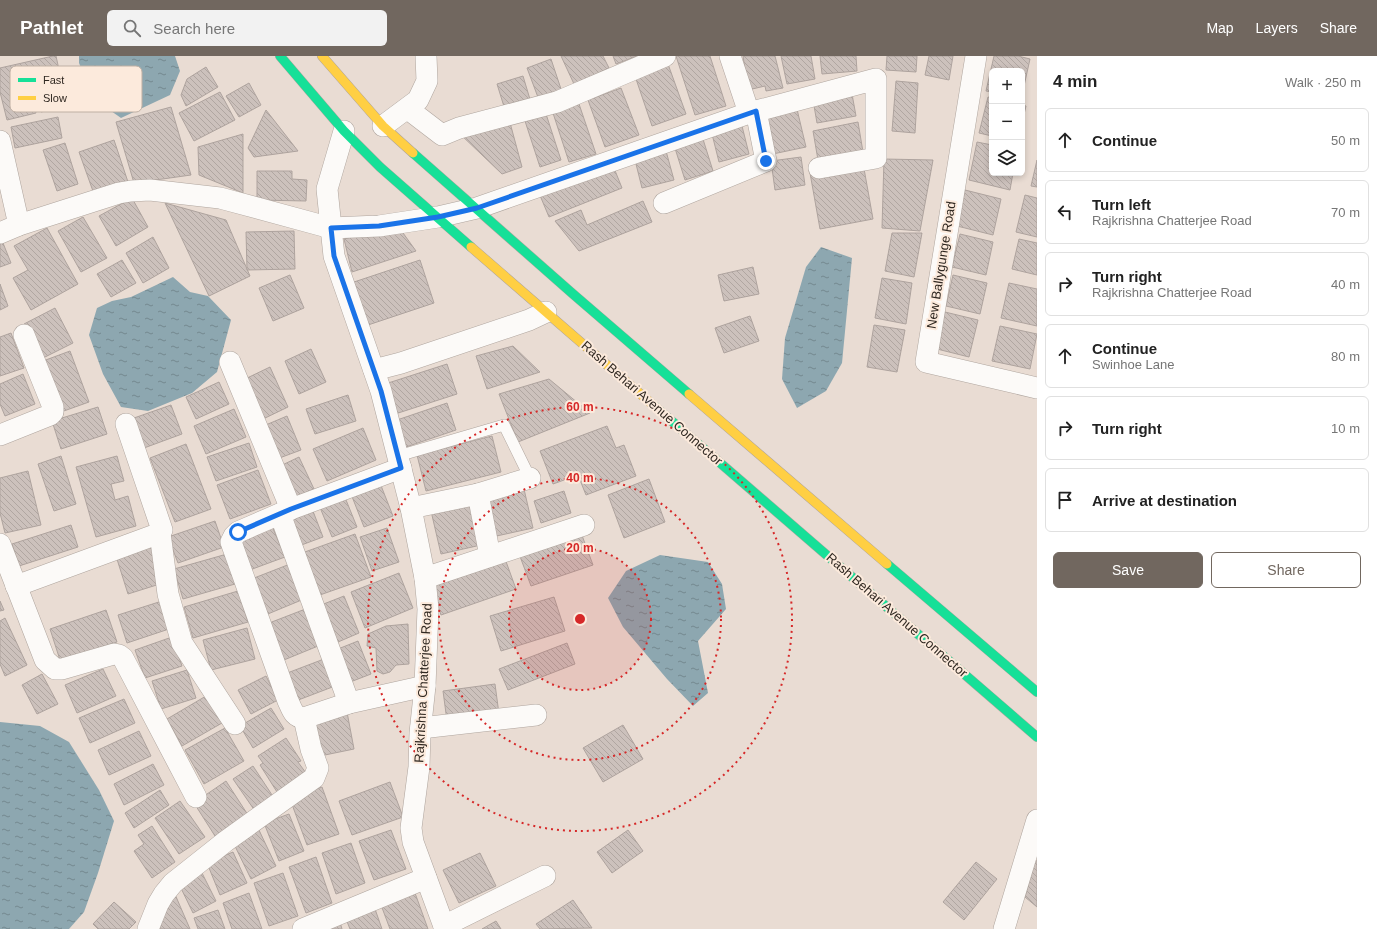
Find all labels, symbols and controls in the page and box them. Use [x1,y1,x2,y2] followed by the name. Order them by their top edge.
[107,10,387,46] search box
[20,17,83,38] text: Pathlet
[121,17,143,39] icon: search
[153,20,235,37] text: Search here
[1206,20,1234,36] text: Map
[1256,20,1298,36] text: Layers
[1320,20,1357,36] text: Share
[10,66,142,112] legend
[989,68,1025,176] map controls
[989,68,1025,104] button: +
[1053,72,1097,91] text: 4 min
[43,74,64,86] text: Fast
[1285,75,1361,90] text: Walk · 250 m
[43,92,67,104] text: Slow
[989,104,1025,140] button: −
[1054,129,1076,151] icon: ahead
[1092,132,1157,149] text: Continue
[1331,133,1360,148] text: 50 m
[989,140,1025,176] button: layers
[757,152,775,170] route end
[1092,196,1151,213] text: Turn left
[924,200,958,330] street label: New Ballygunge Road
[1054,201,1076,223] icon: left
[1331,205,1360,220] text: 70 m
[1092,213,1252,228] text: Rajkrishna Chatterjee Road
[1092,268,1162,285] text: Turn right
[1054,273,1076,295] icon: right
[1331,277,1360,292] text: 40 m
[1092,285,1252,300] text: Rajkrishna Chatterjee Road
[578,338,726,469] street label: Rash Behari Avenue Connector
[1092,340,1157,357] text: Continue
[1054,345,1076,367] icon: ahead
[1331,349,1360,364] text: 80 m
[1092,357,1174,372] text: Swinhoe Lane
[566,400,594,414] text: 60 m
[1054,417,1076,439] icon: right
[1092,420,1162,437] text: Turn right
[1331,421,1360,436] text: 10 m
[566,471,594,485] text: 40 m
[1054,489,1076,511] icon: arrive
[1092,492,1237,509] text: Arrive at destination
[229,523,247,541] route start
[566,541,594,555] text: 20 m
[823,550,971,681] street label: Rash Behari Avenue Connector
[1053,552,1203,588] button: Save
[1211,552,1361,588] button: Share
[411,603,435,763] street label: Rajkrishna Chatterjee Road
[573,612,587,626] centre of rings

